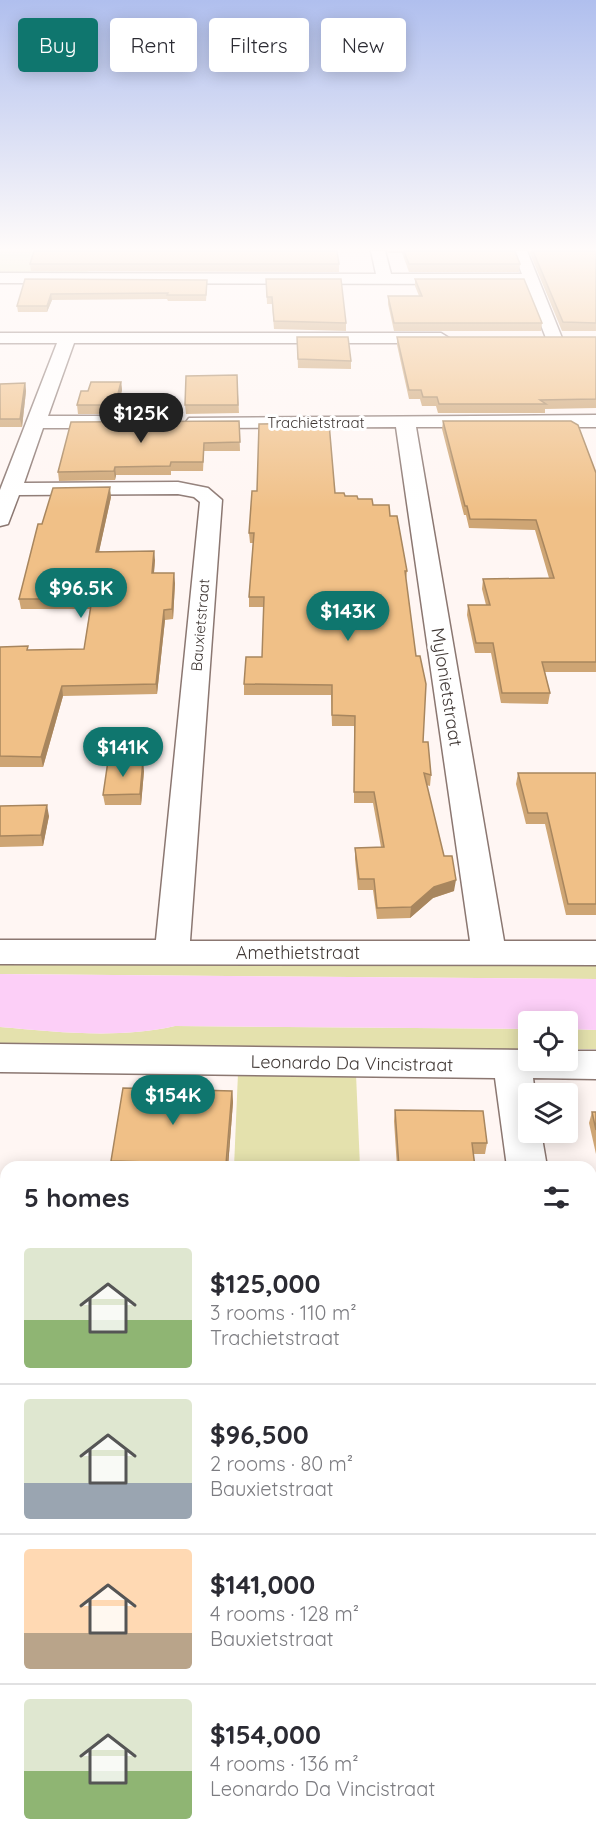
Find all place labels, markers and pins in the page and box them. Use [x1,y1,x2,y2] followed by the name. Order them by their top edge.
[99,393,183,444] pin: $125K
[32,568,130,619] pin: $96.5K
[306,591,390,642] pin: $143K
[81,727,165,778] pin: $141K
[131,1075,215,1126] pin: $154K

